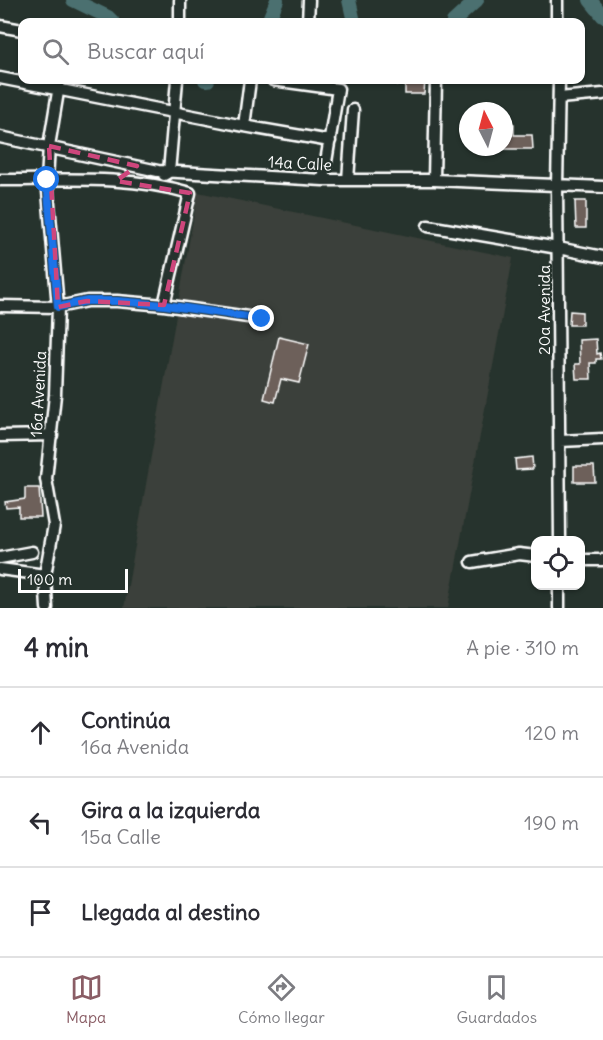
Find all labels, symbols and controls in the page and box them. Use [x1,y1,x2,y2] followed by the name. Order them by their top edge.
[18,18,585,84] search box
[39,35,72,68] icon: search
[87,37,204,65] text: Buscar aquí
[459,102,513,156] north arrow
[268,151,332,175] street label: 14a Calle
[33,166,59,192] route start
[534,265,554,355] street label: 20a Avenida
[248,305,274,331] route end
[26,350,50,438] street label: 16a Avenida
[531,536,585,590] map controls
[531,536,585,590] button: locate
[18,566,128,594] scale bar
[27,569,72,589] text: 100 m
[24,631,89,664] text: 4 min
[466,635,579,660] text: A pie · 310 m
[81,706,170,734] text: Continúa
[24,716,57,749] icon: ahead
[525,720,579,745] text: 120 m
[81,734,189,759] text: 16a Avenida
[81,796,260,824] text: Gira a la izquierda
[24,806,57,839] icon: left
[524,810,579,835] text: 190 m
[81,824,161,849] text: 15a Calle
[24,896,57,929] icon: arrive
[81,898,260,926] text: Llegada al destino
[66,971,106,1027] tab: Mapa
[238,971,325,1027] tab: Cómo llegar
[457,971,537,1027] tab: Guardados

